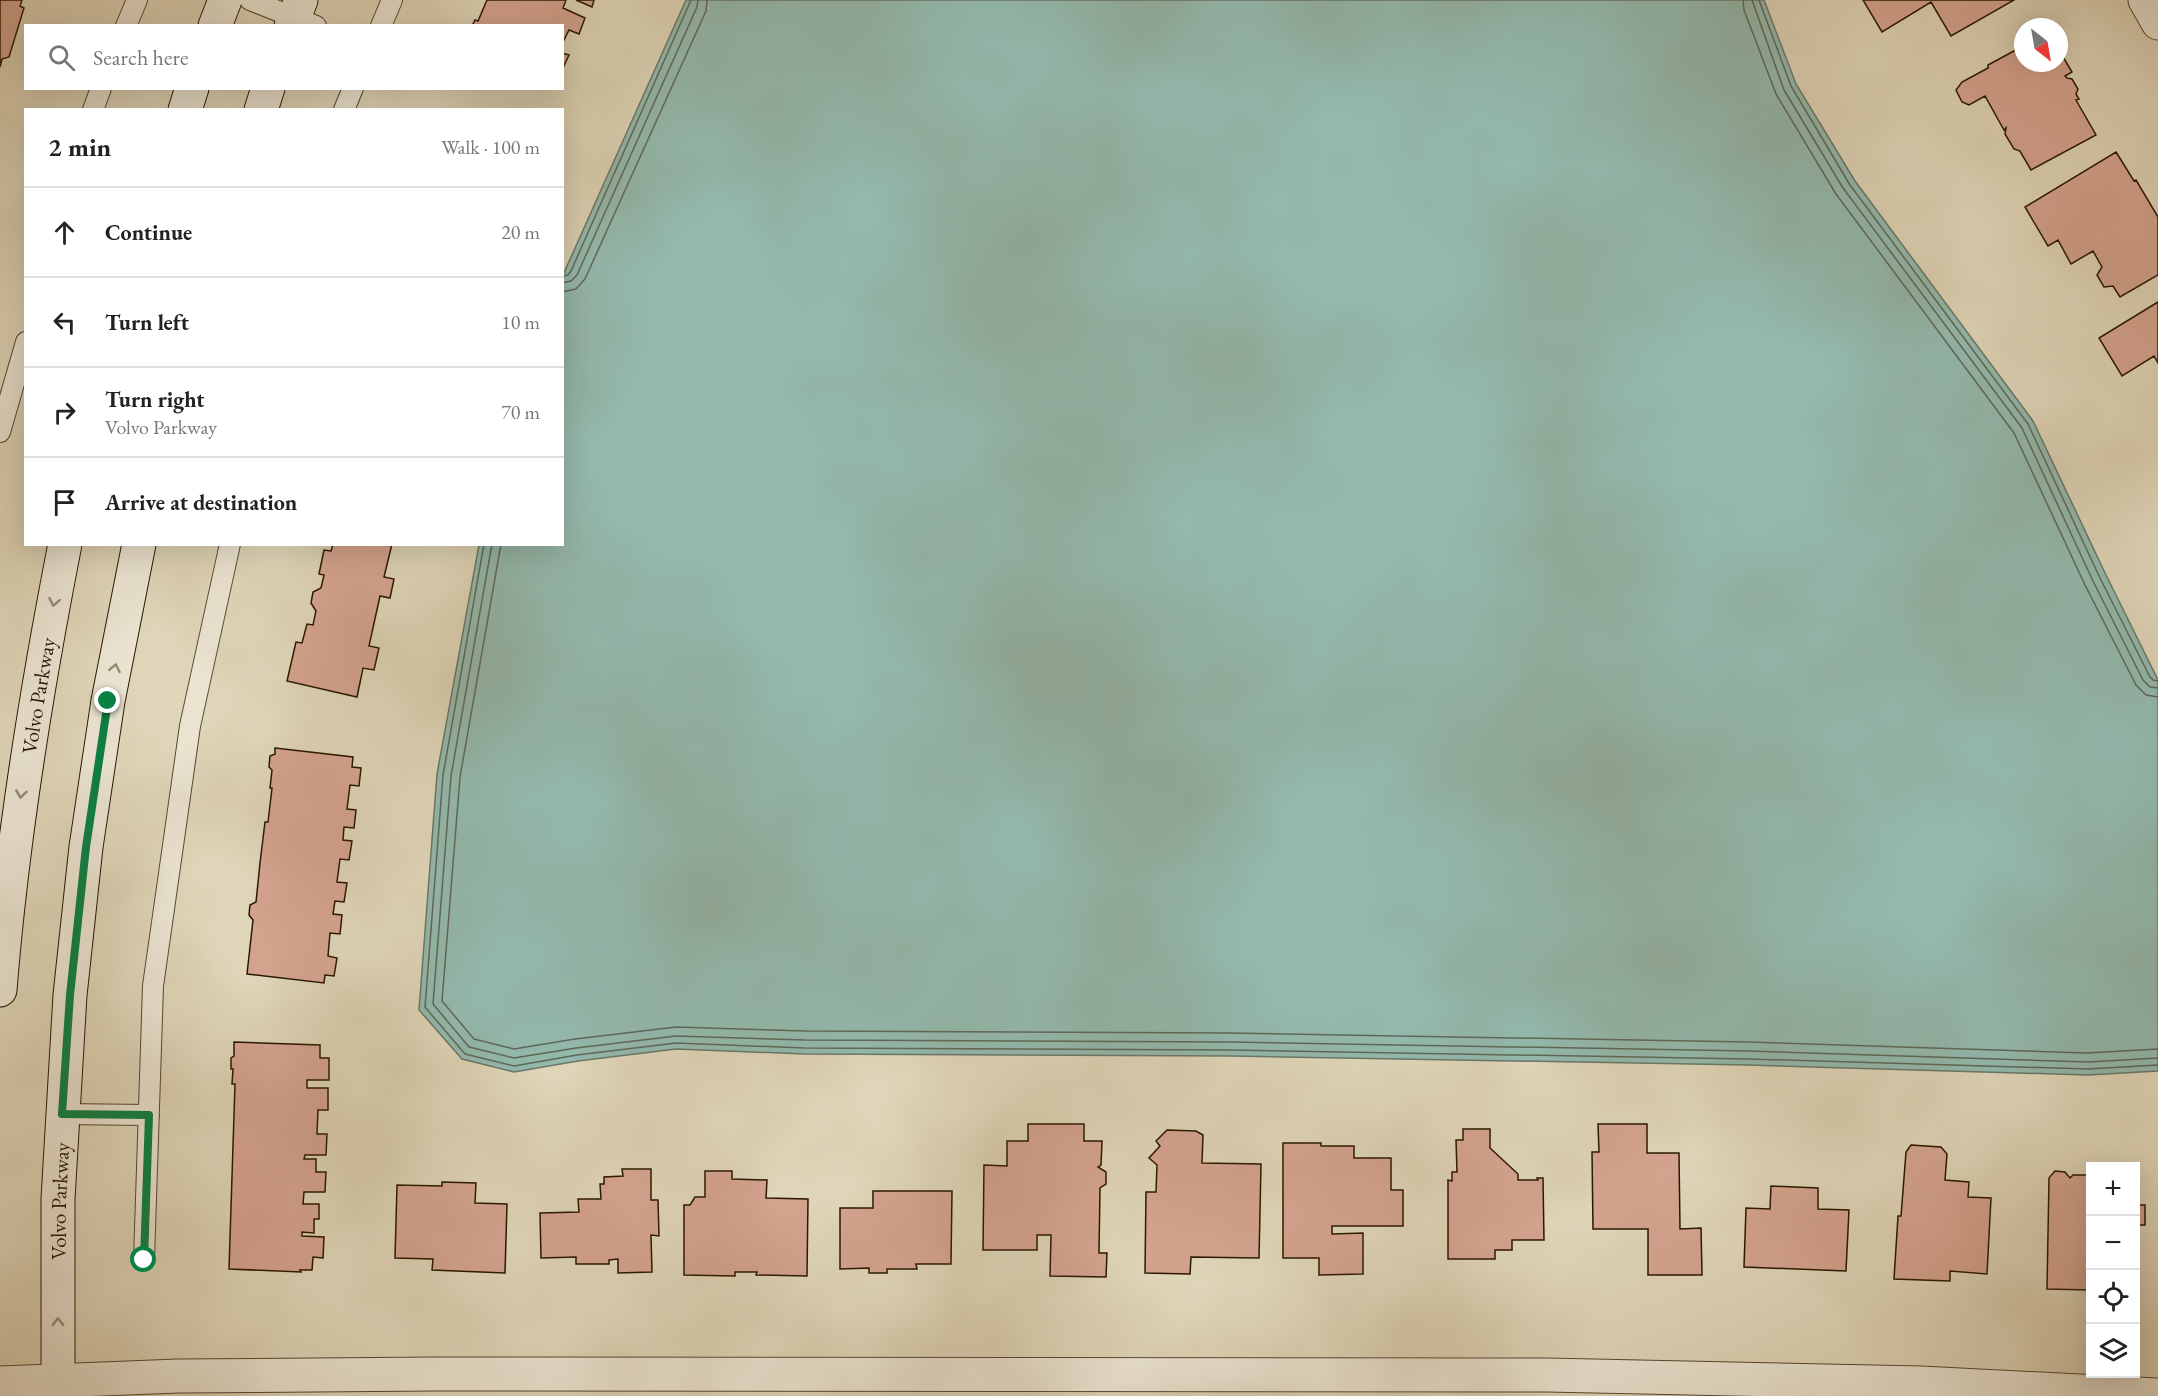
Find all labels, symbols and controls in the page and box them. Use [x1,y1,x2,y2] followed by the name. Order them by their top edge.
[2014,18,2068,72] north arrow
[24,24,564,90] search box
[45,41,78,74] icon: search
[93,43,188,72] text: Search here
[48,130,111,164] text: 2 min
[441,134,540,160] text: Walk · 100 m
[48,216,81,249] icon: ahead
[105,218,192,247] text: Continue
[501,219,540,245] text: 20 m
[48,306,81,339] icon: left
[105,308,189,337] text: Turn left
[501,309,540,335] text: 10 m
[105,385,204,414] text: Turn right
[48,396,81,429] icon: right
[501,399,540,425] text: 70 m
[105,414,217,440] text: Volvo Parkway
[48,486,81,519] icon: arrive
[105,488,297,517] text: Arrive at destination
[48,597,61,607] one-way arrow
[15,634,61,756] street label: Volvo Parkway
[108,664,121,674] one-way arrow
[94,687,120,713] route end
[15,789,27,799] one-way arrow
[45,1141,75,1260] street label: Volvo Parkway
[2086,1162,2140,1378] map controls
[2086,1162,2140,1216] button: +
[2086,1216,2140,1270] button: −
[130,1246,156,1272] route start
[2086,1270,2140,1324] button: locate
[52,1317,64,1326] one-way arrow
[2086,1324,2140,1378] button: layers

